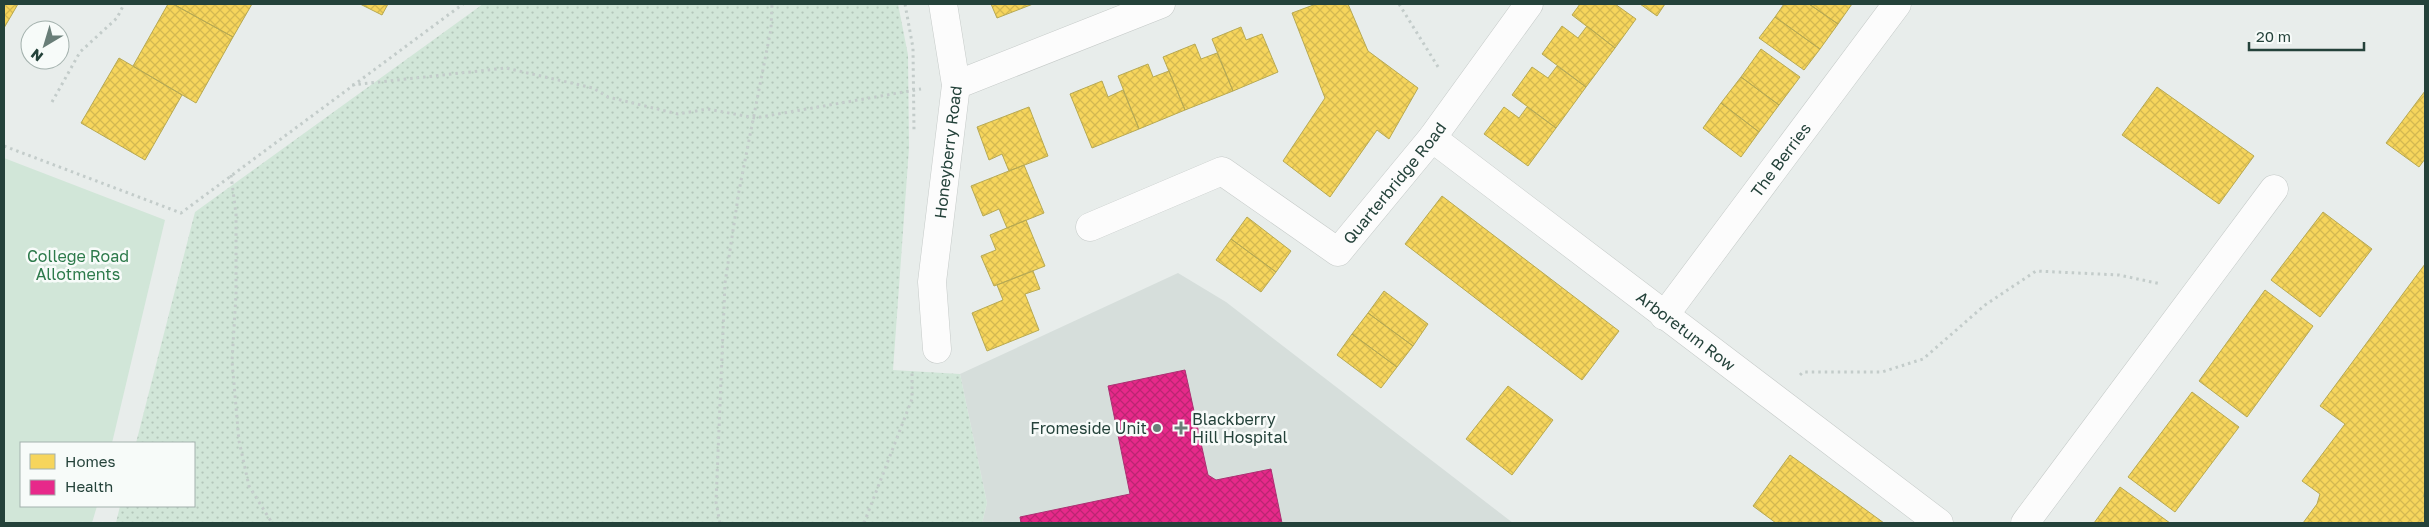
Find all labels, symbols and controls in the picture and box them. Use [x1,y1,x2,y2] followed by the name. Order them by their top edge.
[20,20,70,70] north arrow
[2249,20,2364,52] scale bar
[2256,27,2291,45] text: 20 m
[27,46,46,66] text: N
[930,84,966,220] street label: Honeyberry Road
[1339,118,1450,248] street label: Quarterbridge Road
[1746,119,1815,201] street label: The Berries
[27,246,129,284] park label: College Road Allotments
[1633,287,1740,375] street label: Arboretum Row
[1192,409,1288,447] place label: Blackberry Hill Hospital
[1030,418,1147,438] place label: Fromeside Unit
[1174,421,1188,435] marker: Blackberry Hill Hospital
[1151,422,1163,434] marker: Fromeside Unit
[20,442,195,507] legend
[65,452,115,470] text: Homes
[65,477,113,495] text: Health

